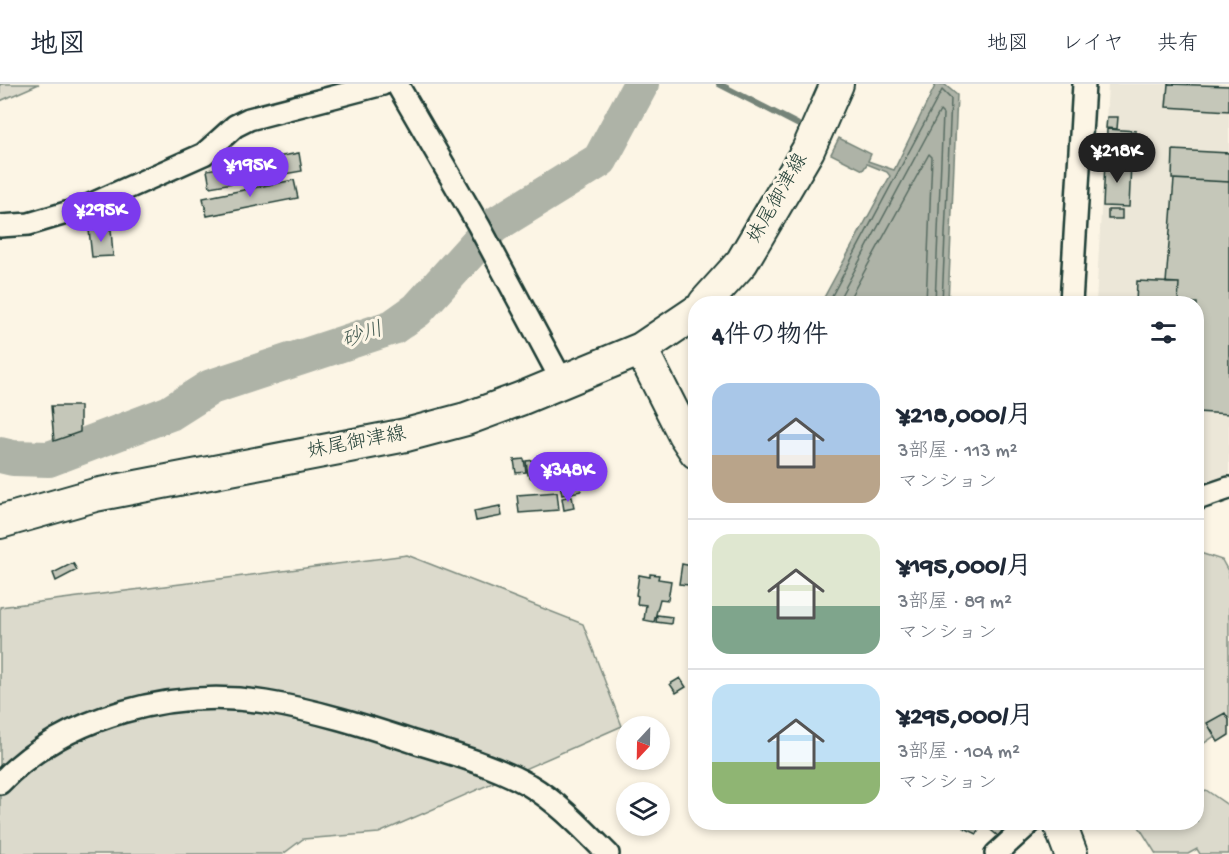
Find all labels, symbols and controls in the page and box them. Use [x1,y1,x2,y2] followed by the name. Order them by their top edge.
[30,30,86,63] text: 地図
[987,33,1029,58] text: 地図
[1062,33,1124,58] text: レイヤ
[1157,33,1199,58] text: 共有
[1075,133,1159,184] pin: ¥218K
[1092,141,1142,164] text: ¥218K
[208,147,292,198] pin: ¥195K
[742,149,814,248] street label: 妹尾御津線
[226,155,274,178] text: ¥195K
[59,192,143,243] pin: ¥295K
[76,200,126,223] text: ¥295K
[1147,316,1180,349] icon: filters
[339,318,387,355] water label: 砂川
[712,322,828,353] text: 4件の物件
[898,402,1032,433] text: ¥218,000/月
[760,407,832,479] icon: home
[305,421,408,465] street label: 妹尾御津線
[898,441,1018,464] text: 3部屋 · 113 m²
[526,452,610,503] pin: ¥348K
[542,460,594,483] text: ¥348K
[898,472,997,495] text: マンション
[898,553,1032,584] text: ¥195,000/月
[760,558,832,630] icon: home
[898,592,1012,615] text: 3部屋 · 89 m²
[898,623,997,646] text: マンション
[898,703,1034,734] text: ¥295,000/月
[760,708,832,780] icon: home
[616,716,670,770] north arrow
[616,716,670,836] map controls
[898,742,1020,765] text: 3部屋 · 104 m²
[898,773,997,796] text: マンション
[616,782,670,836] button: layers

